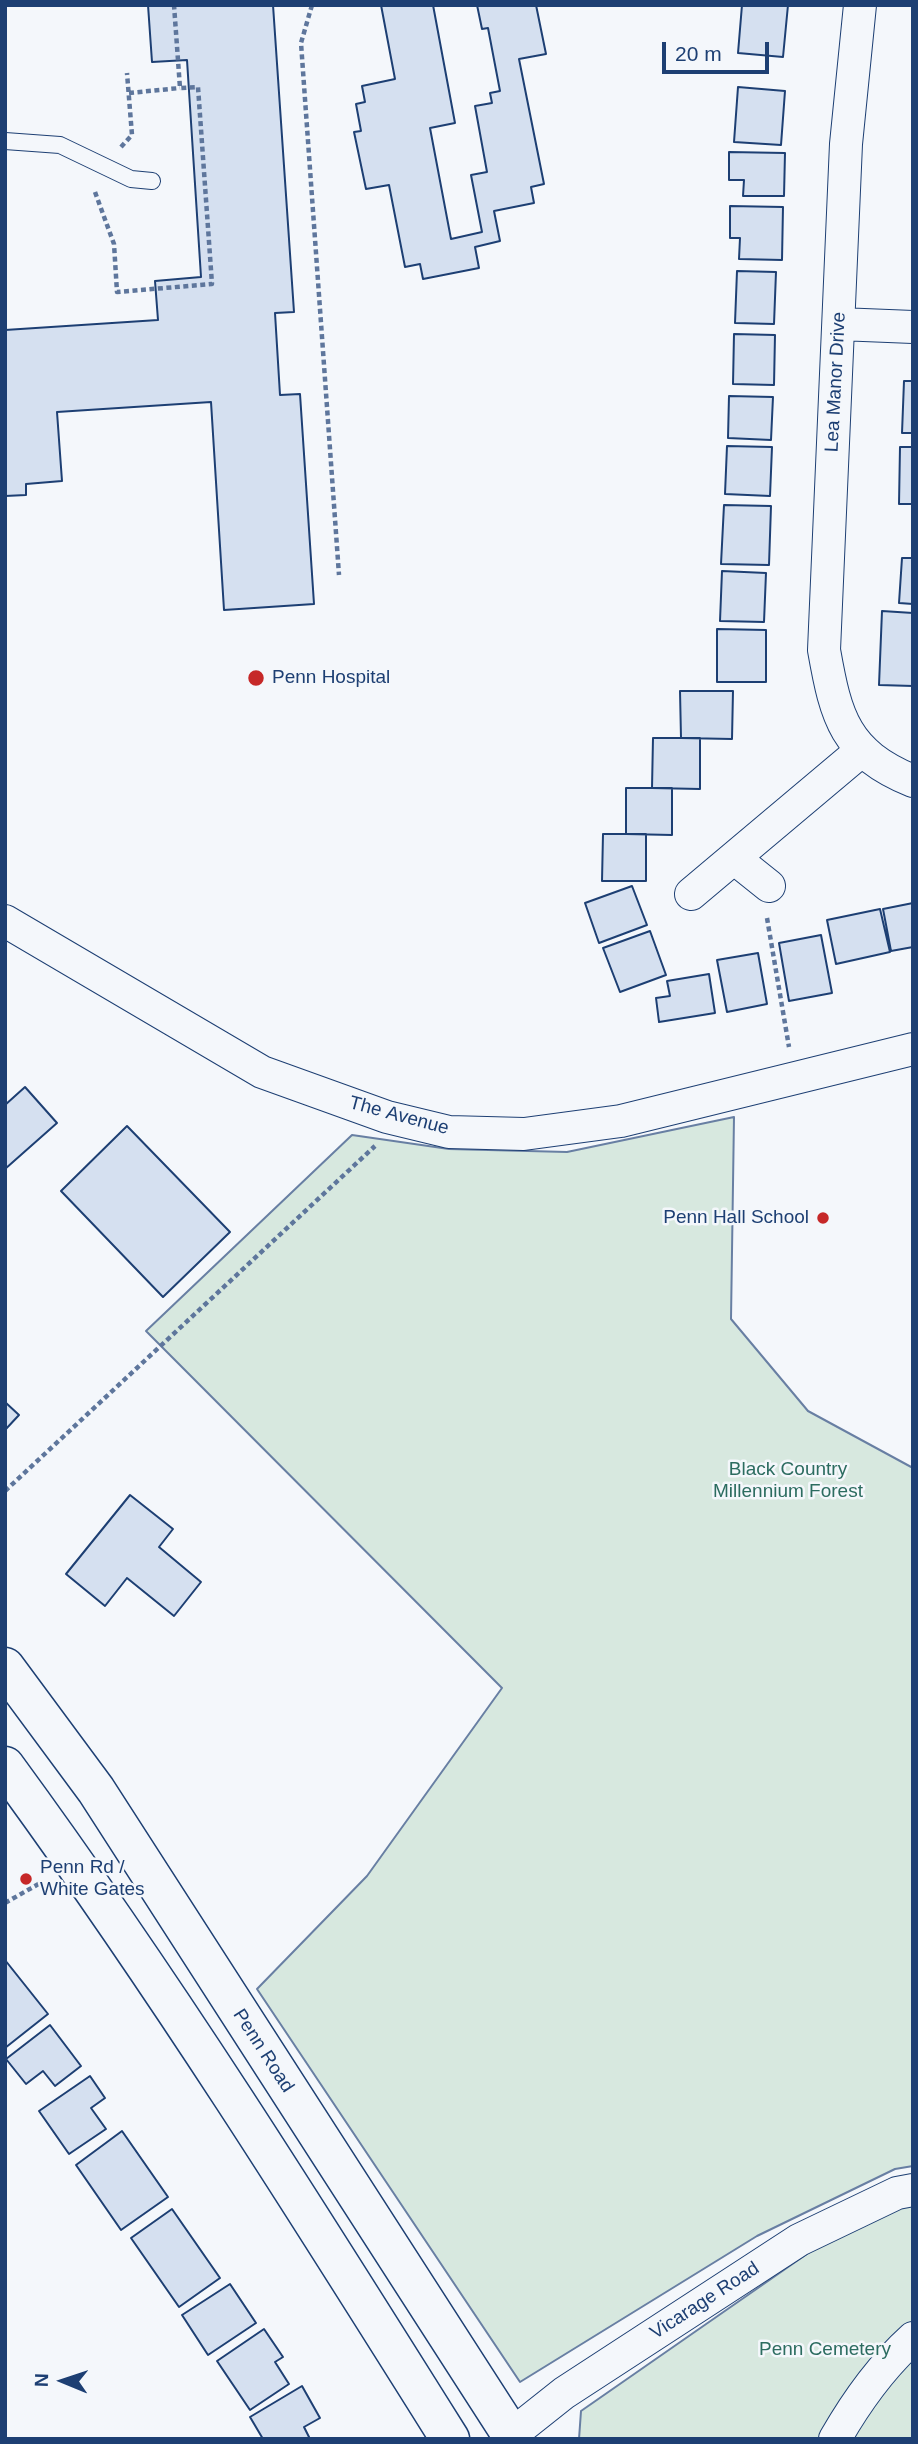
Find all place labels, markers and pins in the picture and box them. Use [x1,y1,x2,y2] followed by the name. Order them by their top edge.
[272,667,390,689] place label: Penn Hospital
[246,668,266,688] marker: Penn Hospital
[663,1207,809,1229] place label: Penn Hall School
[815,1210,831,1226] marker: Penn Hall School
[40,1857,145,1901] place label: Penn Rd / White Gates
[18,1871,34,1887] marker: Penn Rd / White Gates

